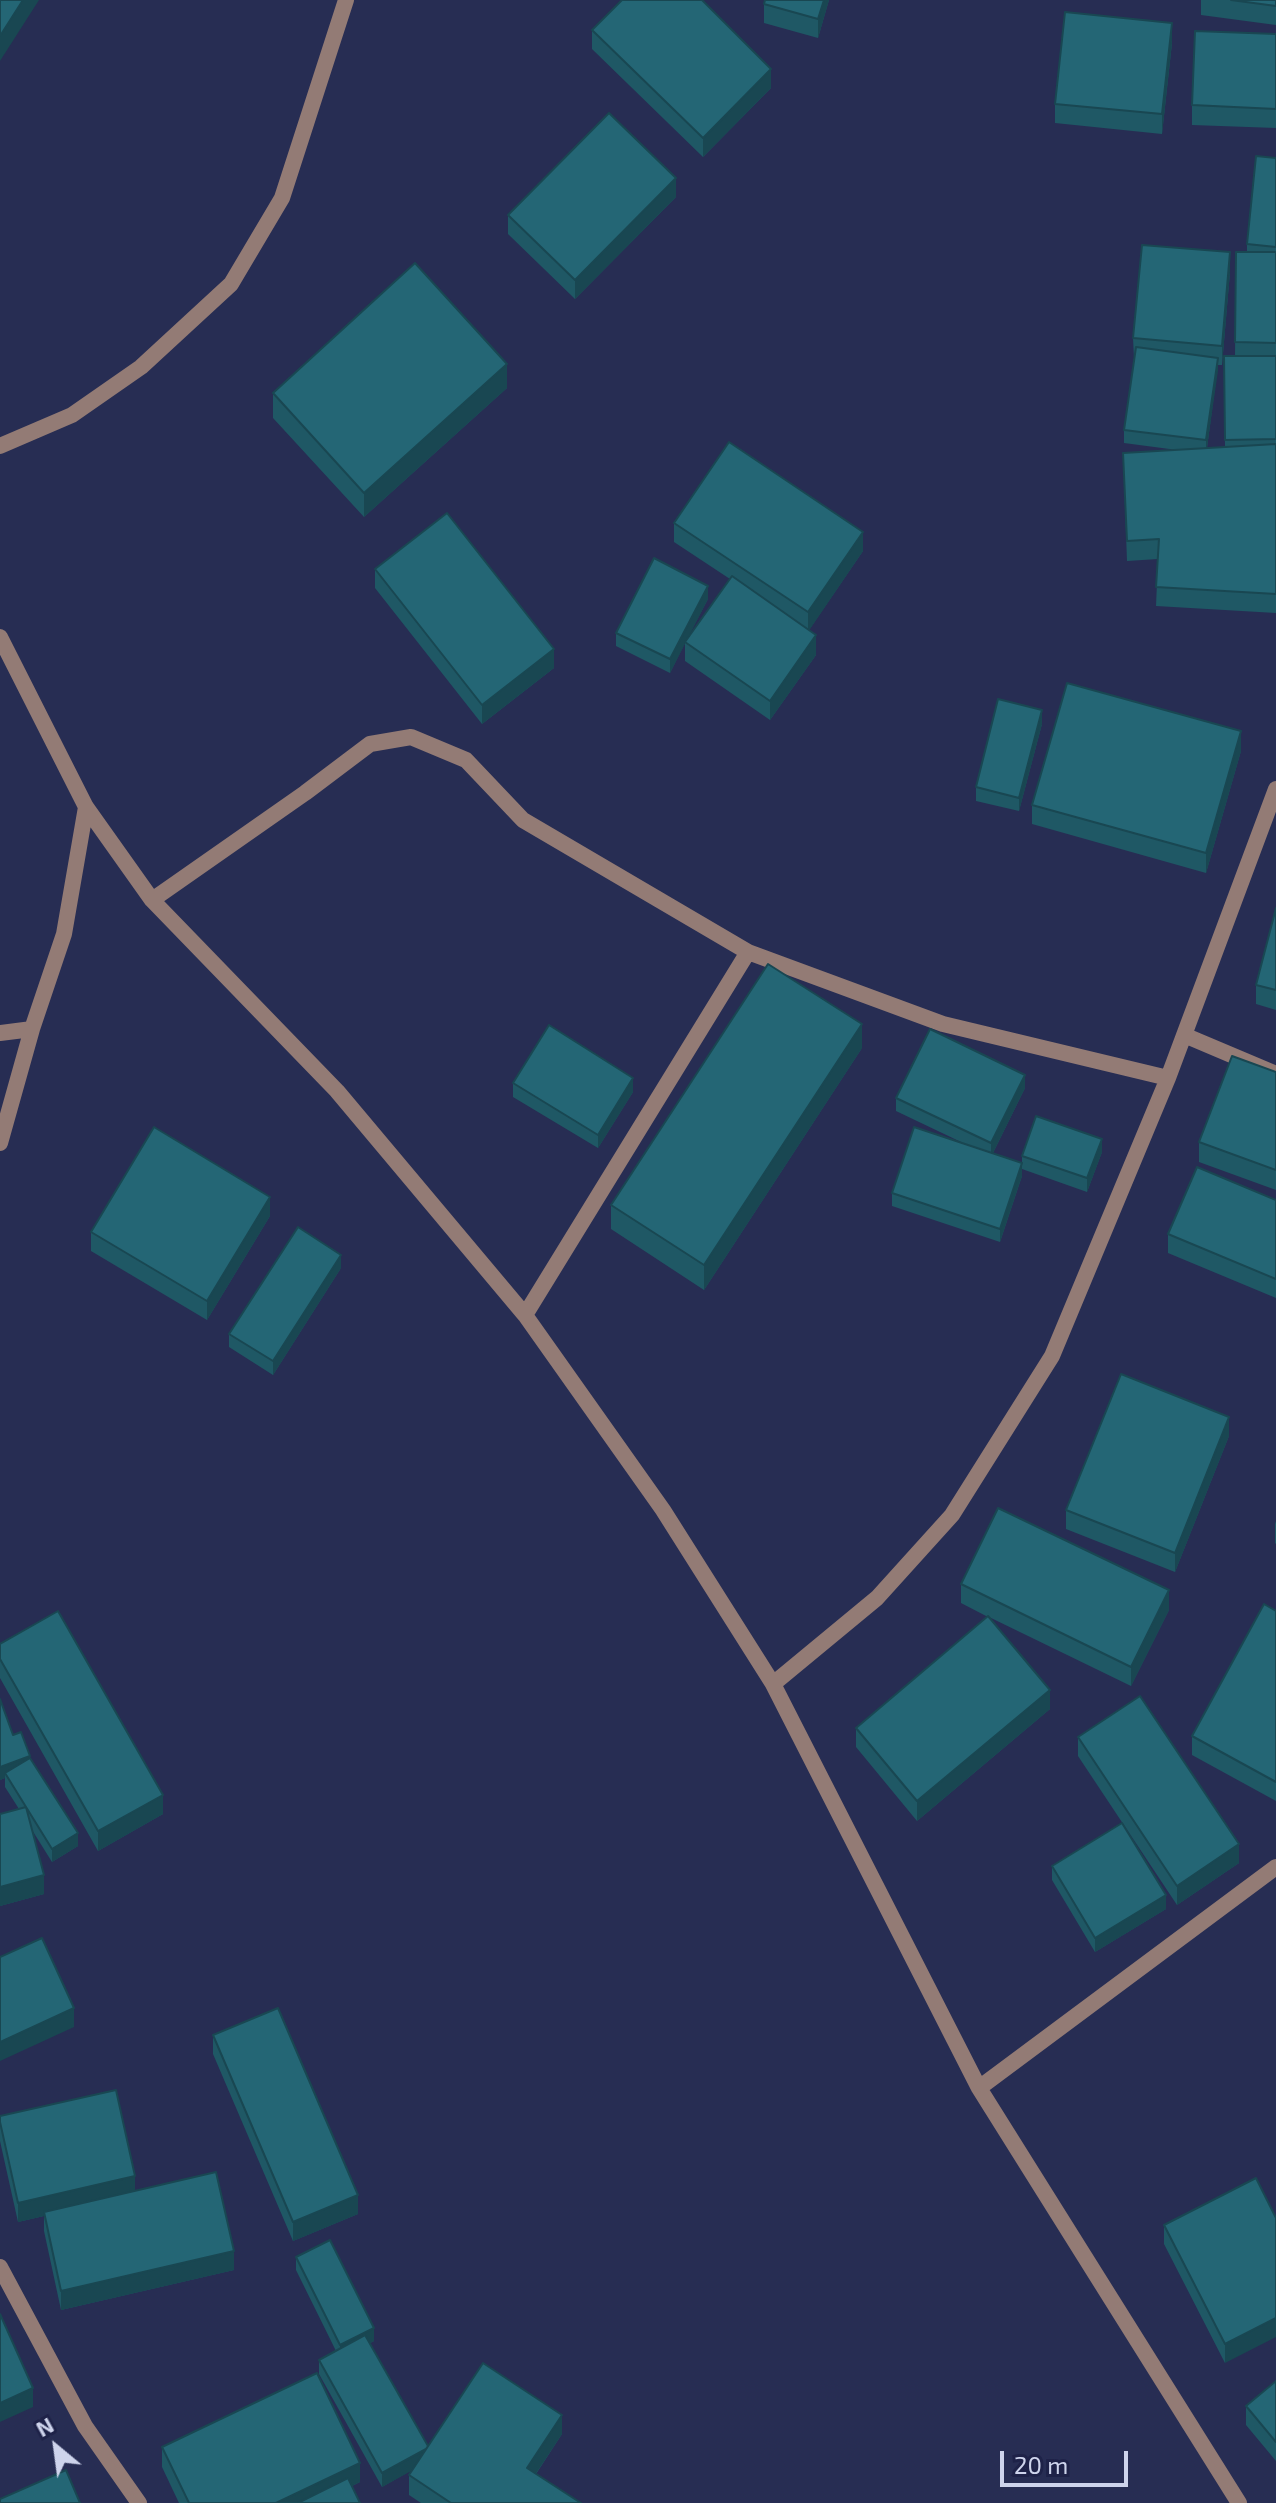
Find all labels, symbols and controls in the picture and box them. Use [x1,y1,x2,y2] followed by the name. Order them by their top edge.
[16,2407,96,2487] north arrow
[31,2411,58,2441] text: N
[1004,2435,1132,2485] scale bar
[1014,2450,1068,2479] text: 20 m

